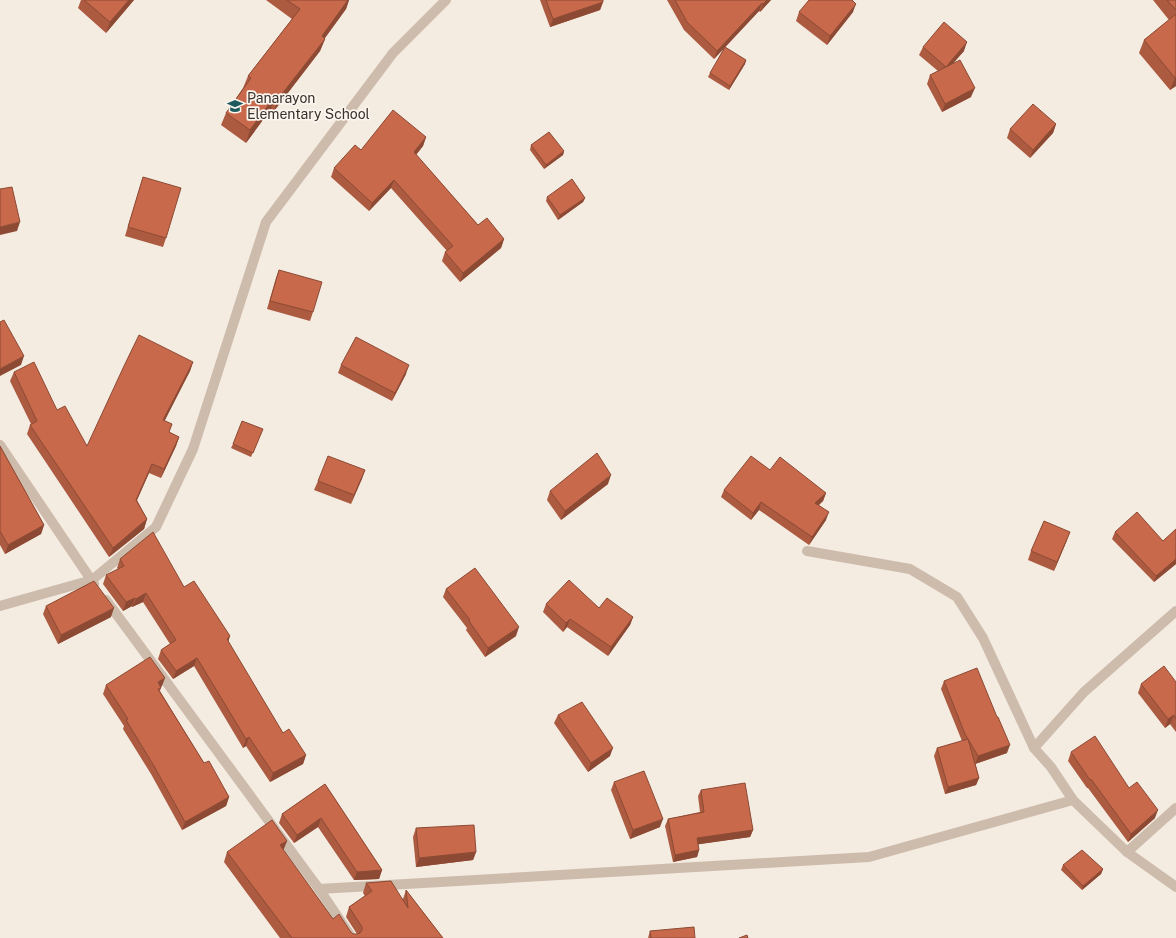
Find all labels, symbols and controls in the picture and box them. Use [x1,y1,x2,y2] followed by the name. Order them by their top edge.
[247,90,370,122] place label: Panarayon Elementary School
[226,97,244,115] school or university icon: Panarayon Elementary School

